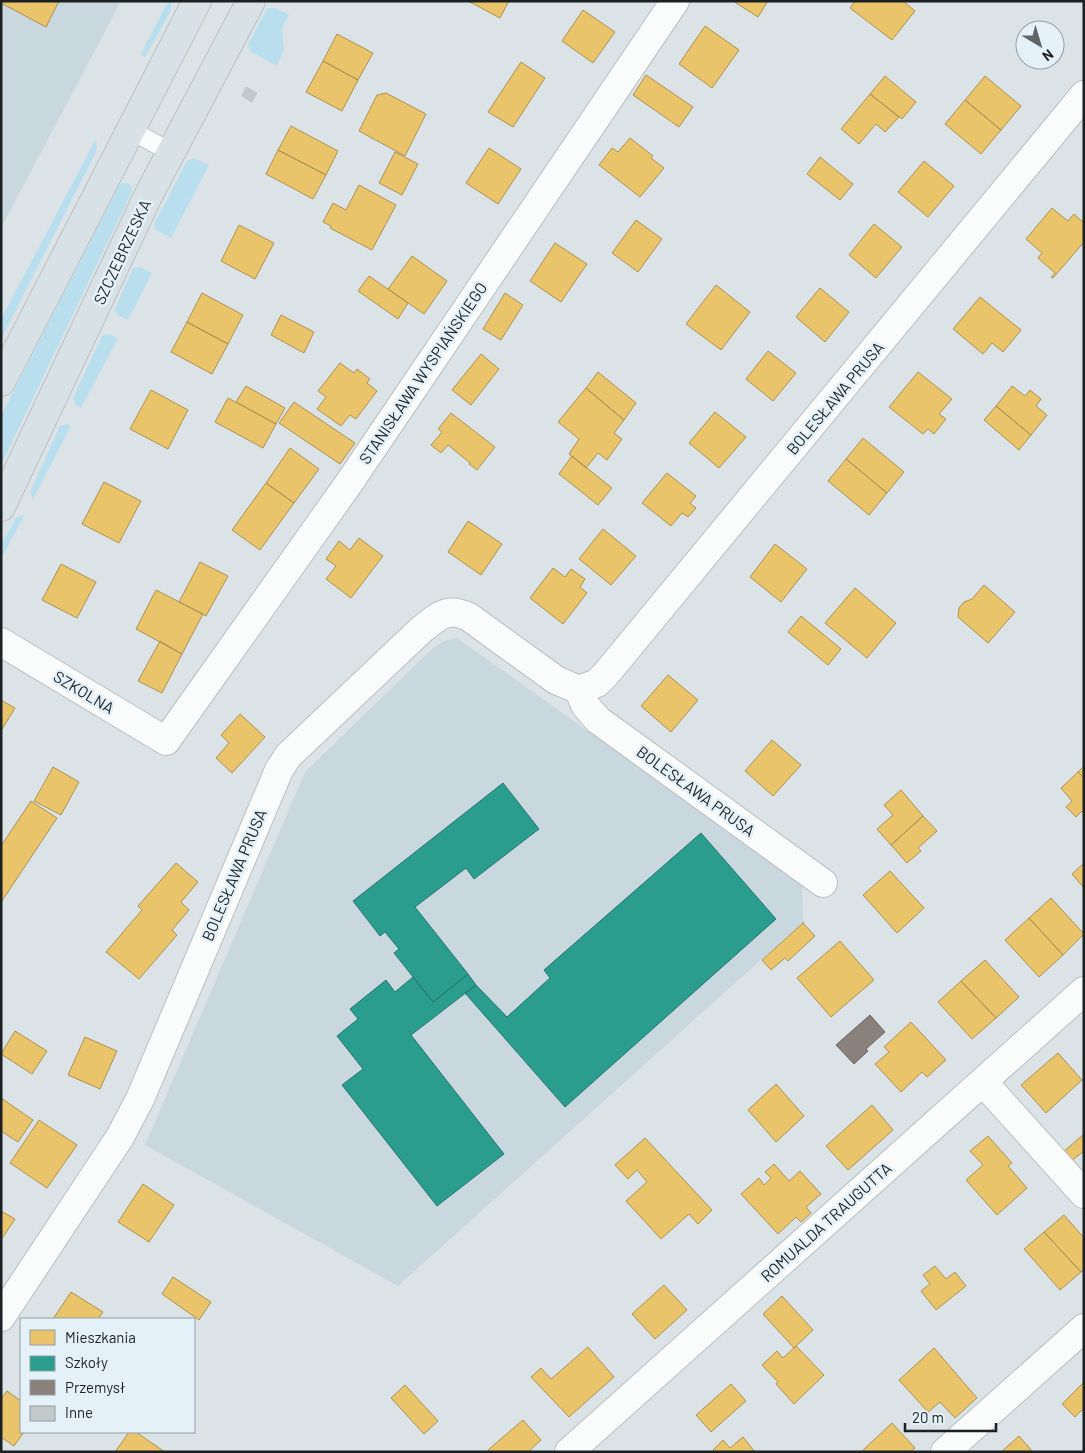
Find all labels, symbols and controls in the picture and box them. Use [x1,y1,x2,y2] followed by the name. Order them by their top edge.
[1015,20,1065,70] north arrow
[1039,46,1057,65] text: N
[89,196,154,307] street label: SZCZEBRZESKA
[355,278,491,467] street label: STANISŁAWA WYSPIAŃSKIEGO
[782,337,888,458] street label: BOLESŁAWA PRUSA
[51,666,118,717] street label: SZKOLNA
[633,741,759,840] street label: BOLESŁAWA PRUSA
[197,806,270,944] street label: BOLESŁAWA PRUSA
[756,1158,895,1285] street label: ROMUALDA TRAUGUTTA
[20,1318,195,1433] legend
[65,1328,136,1346] text: Mieszkania
[65,1353,108,1371] text: Szkoły
[65,1378,125,1396] text: Przemysł
[905,1400,996,1432] scale bar
[65,1403,93,1421] text: Inne
[912,1408,944,1426] text: 20 m

